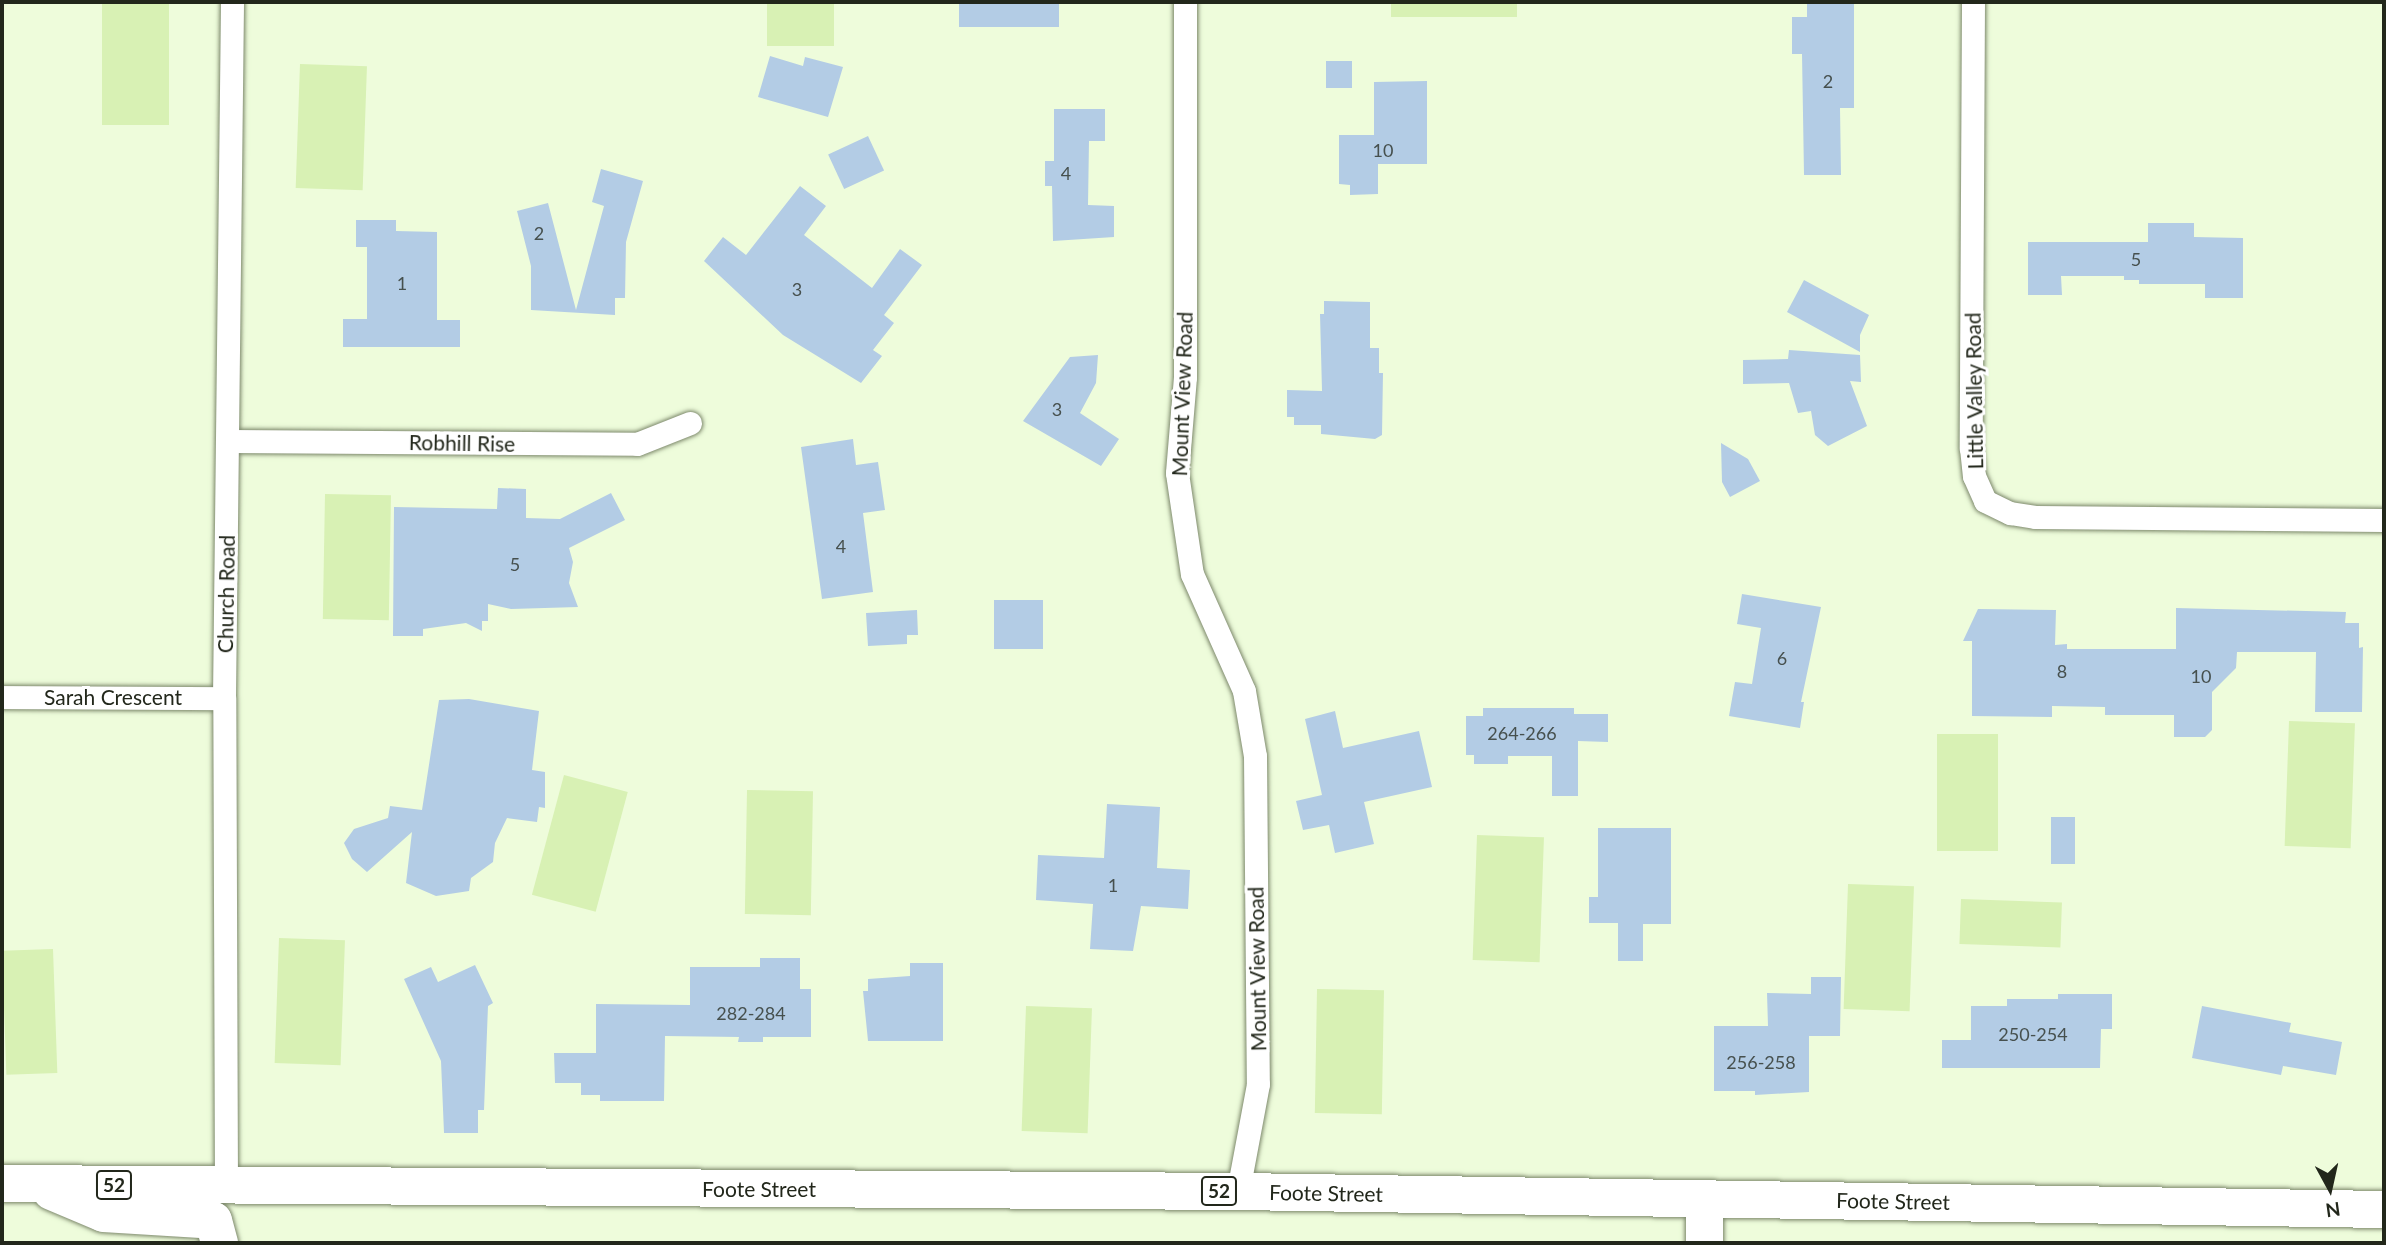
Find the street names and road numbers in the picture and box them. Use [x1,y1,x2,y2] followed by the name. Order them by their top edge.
[1167,311,1197,477] street label: Mount View Road
[1960,312,1988,470] street label: Little Valley Road
[409,429,515,457] street label: Robhill Rise
[212,535,240,653] street label: Church Road
[44,684,182,710] street label: Sarah Crescent
[1243,886,1271,1052] street label: Mount View Road
[95,1170,133,1200] road number: 52
[702,1176,816,1202] street label: Foote Street
[1200,1176,1238,1206] road number: 52
[1269,1179,1383,1207] street label: Foote Street
[1836,1187,1950,1215] street label: Foote Street

